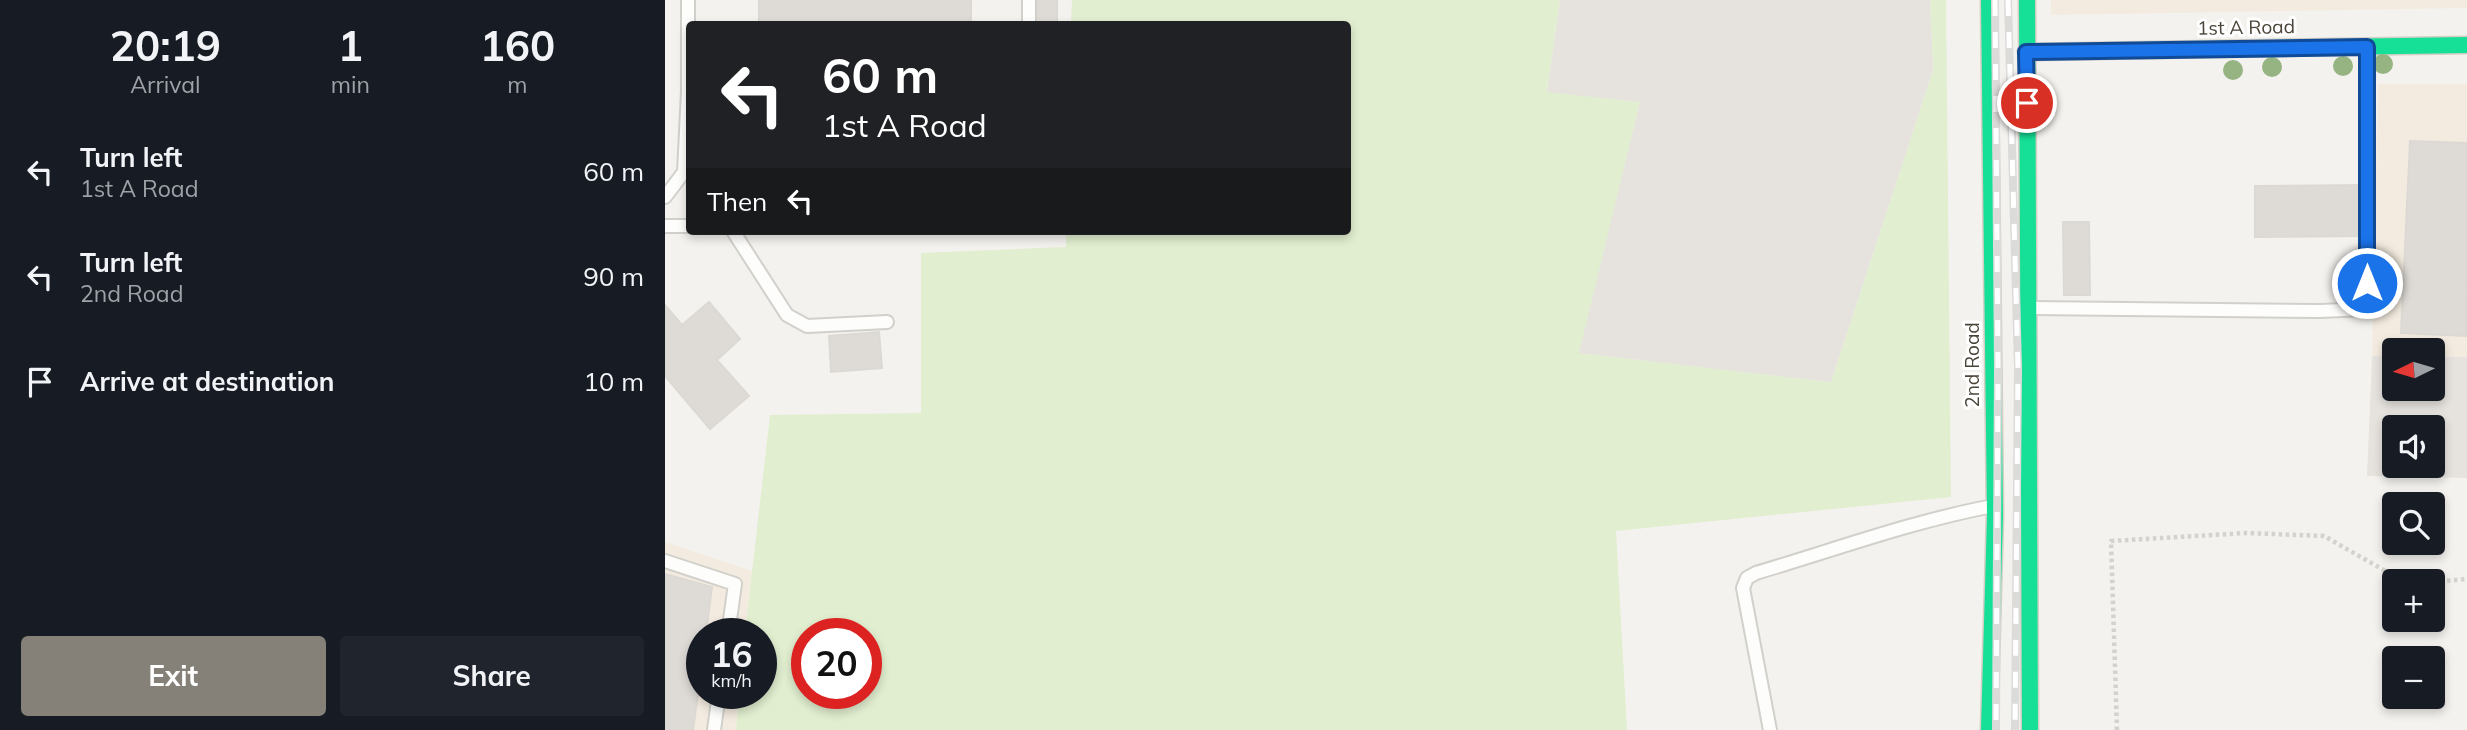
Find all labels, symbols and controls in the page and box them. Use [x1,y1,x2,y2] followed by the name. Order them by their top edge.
[2197,14,2295,40] street label: 1st A Road
[110,19,221,72] text: 20:19
[338,19,363,72] text: 1
[480,19,555,72] text: 160
[822,44,938,105] text: 60 m
[707,49,798,140] icon: left
[130,70,201,99] text: Arrival
[331,70,370,99] text: min
[507,70,528,99] text: m
[1997,73,2057,133] pin
[2008,84,2046,122] icon: arrive
[822,105,987,145] text: 1st A Road
[80,141,182,174] text: Turn left
[21,153,59,191] icon: left
[583,155,644,188] text: 60 m
[80,174,198,203] text: 1st A Road
[781,182,819,220] icon: left
[707,185,767,218] text: Then
[80,246,182,279] text: Turn left
[2330,246,2404,320] position arrow
[21,258,59,296] icon: left
[583,260,644,293] text: 90 m
[80,279,183,308] text: 2nd Road
[1960,322,1984,408] street label: 2nd Road
[2382,338,2445,401] north arrow
[2382,338,2445,709] map controls
[21,363,59,401] icon: arrive
[80,365,335,398] text: Arrive at destination
[583,365,644,398] text: 10 m
[2382,415,2445,478] button: sound
[2382,492,2445,555] button: search
[2382,569,2445,632] button: +
[791,618,882,709] speed limit sign: 20
[710,632,753,676] text: 16
[21,636,326,716] button: Exit
[340,636,644,716] button: Share
[2382,646,2445,709] button: −
[711,669,752,692] text: km/h

